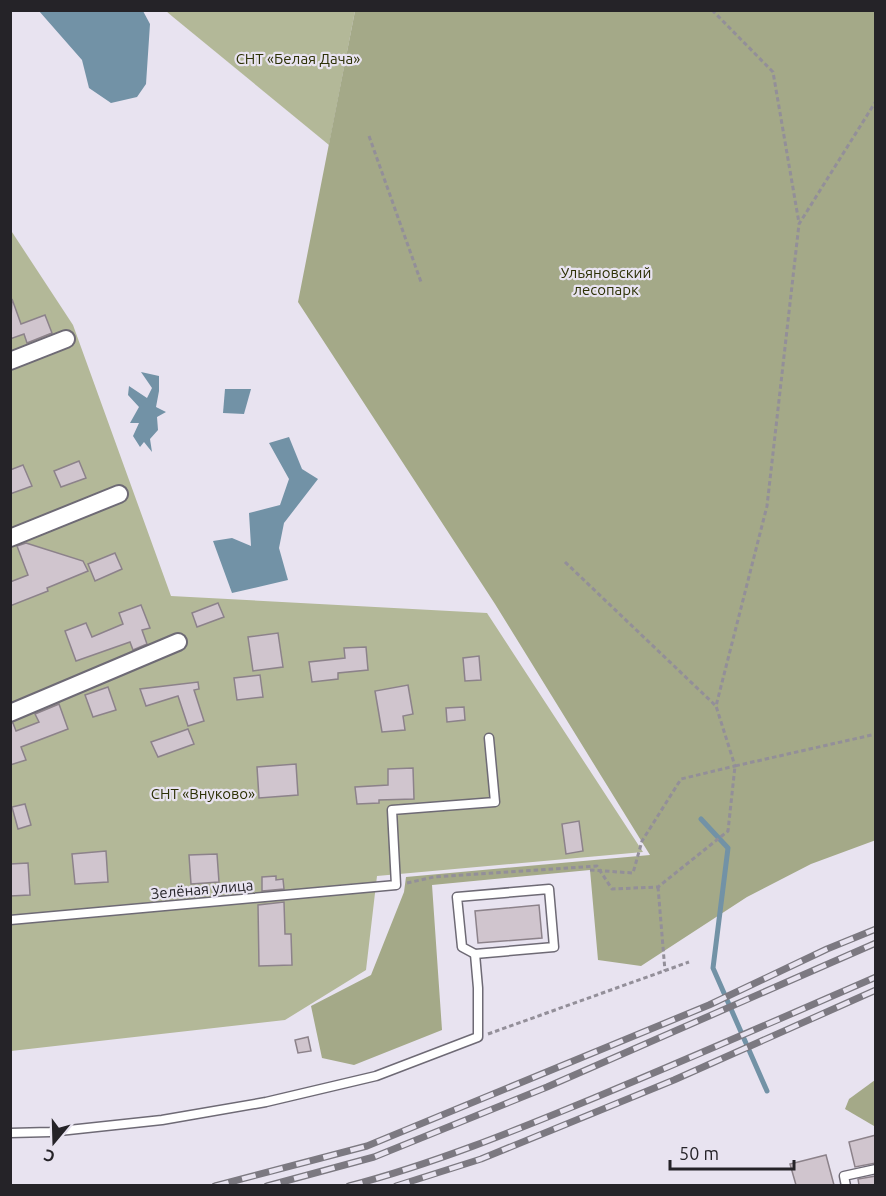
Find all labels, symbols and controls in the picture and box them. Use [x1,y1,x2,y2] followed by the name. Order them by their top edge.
[236,50,360,67] park label: СНТ «Белая Дача»
[561,264,651,298] park label: Ульяновский лесопарк
[151,785,255,802] park label: СНТ «Внуково»
[150,876,254,902] street label: Зелёная улица
[24,1112,84,1172] north arrow
[670,1133,794,1171] scale bar
[679,1143,719,1163] text: 50 m
[41,1146,57,1166] text: С

